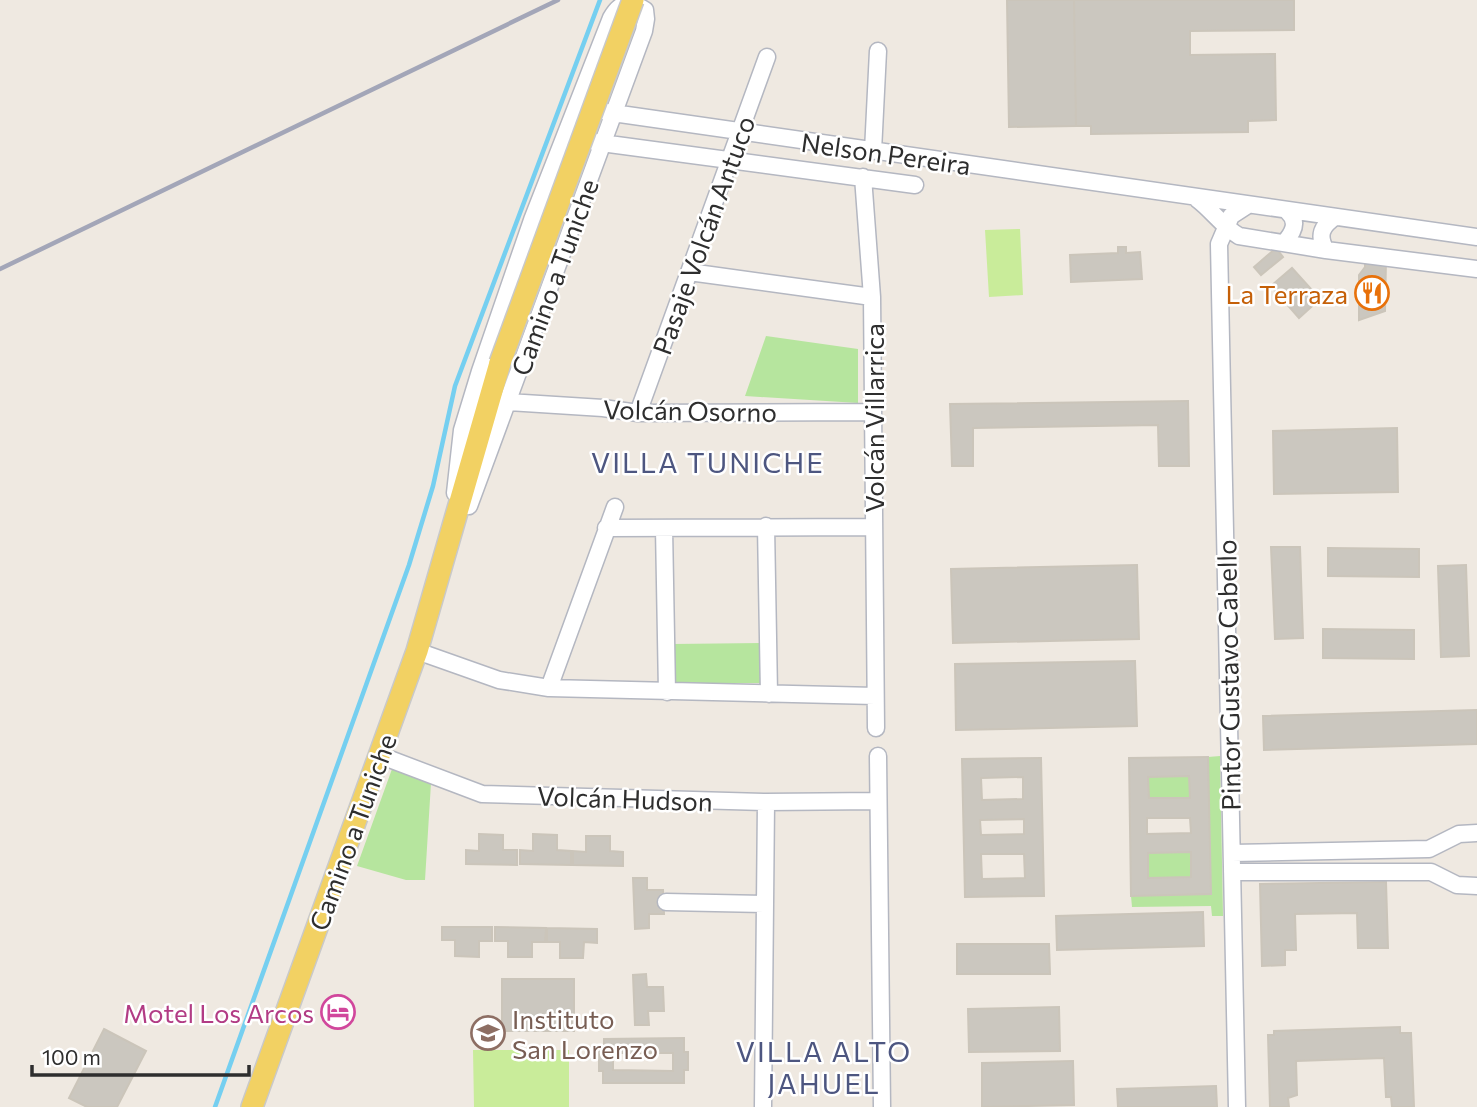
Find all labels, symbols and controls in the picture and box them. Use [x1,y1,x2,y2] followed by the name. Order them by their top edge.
[645,112,761,358] street label: Pasaje Volcán Antuco
[799,126,973,180] street label: Nelson Pereira
[504,175,604,379] street label: Camino a Tuniche
[1353,274,1391,312] restaurant icon: La Terraza
[1226,278,1348,309] place label: La Terraza
[858,323,889,513] street label: Volcán Villarrica
[603,393,777,427] street label: Volcán Osorno
[591,445,825,479] district label: VILLA TUNICHE
[1210,539,1246,811] street label: Pintor Gustavo Cabello
[302,730,402,934] street label: Camino a Tuniche
[537,779,713,817] street label: Volcán Hudson
[319,993,357,1031] hotel icon: Motel Los Arcos
[123,997,314,1028] place label: Motel Los Arcos
[512,1003,658,1064] place label: Instituto San Lorenzo
[469,1014,507,1052] school or university icon: Instituto San Lorenzo
[32,1034,248,1078] scale bar
[736,1034,912,1100] district label: VILLA ALTO JAHUEL
[42,1044,101,1069] text: 100 m

